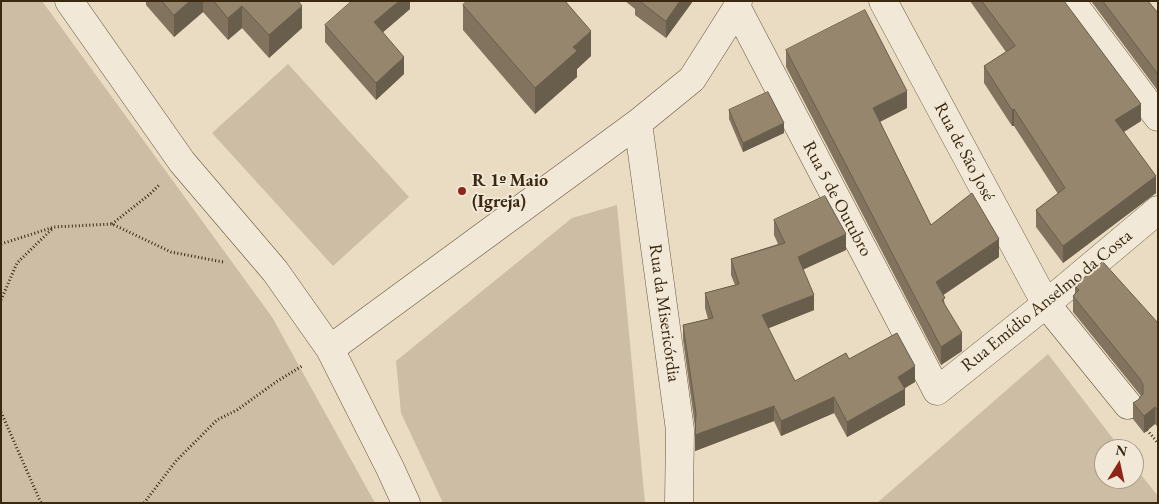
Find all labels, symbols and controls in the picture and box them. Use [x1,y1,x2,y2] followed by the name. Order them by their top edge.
[929,99,999,205] street label: Rua de São José
[798,138,876,260] street label: Rua 5 de Outubro
[472,170,548,212] place label: R 1º Maio (Igreja)
[456,185,468,197] marker: R 1º Maio (Igreja)
[957,225,1137,377] street label: Rua Emídio Anselmo da Costa
[644,242,684,384] street label: Rua da Misericórdia
[1094,439,1144,489] north arrow
[1114,440,1129,460] text: N

